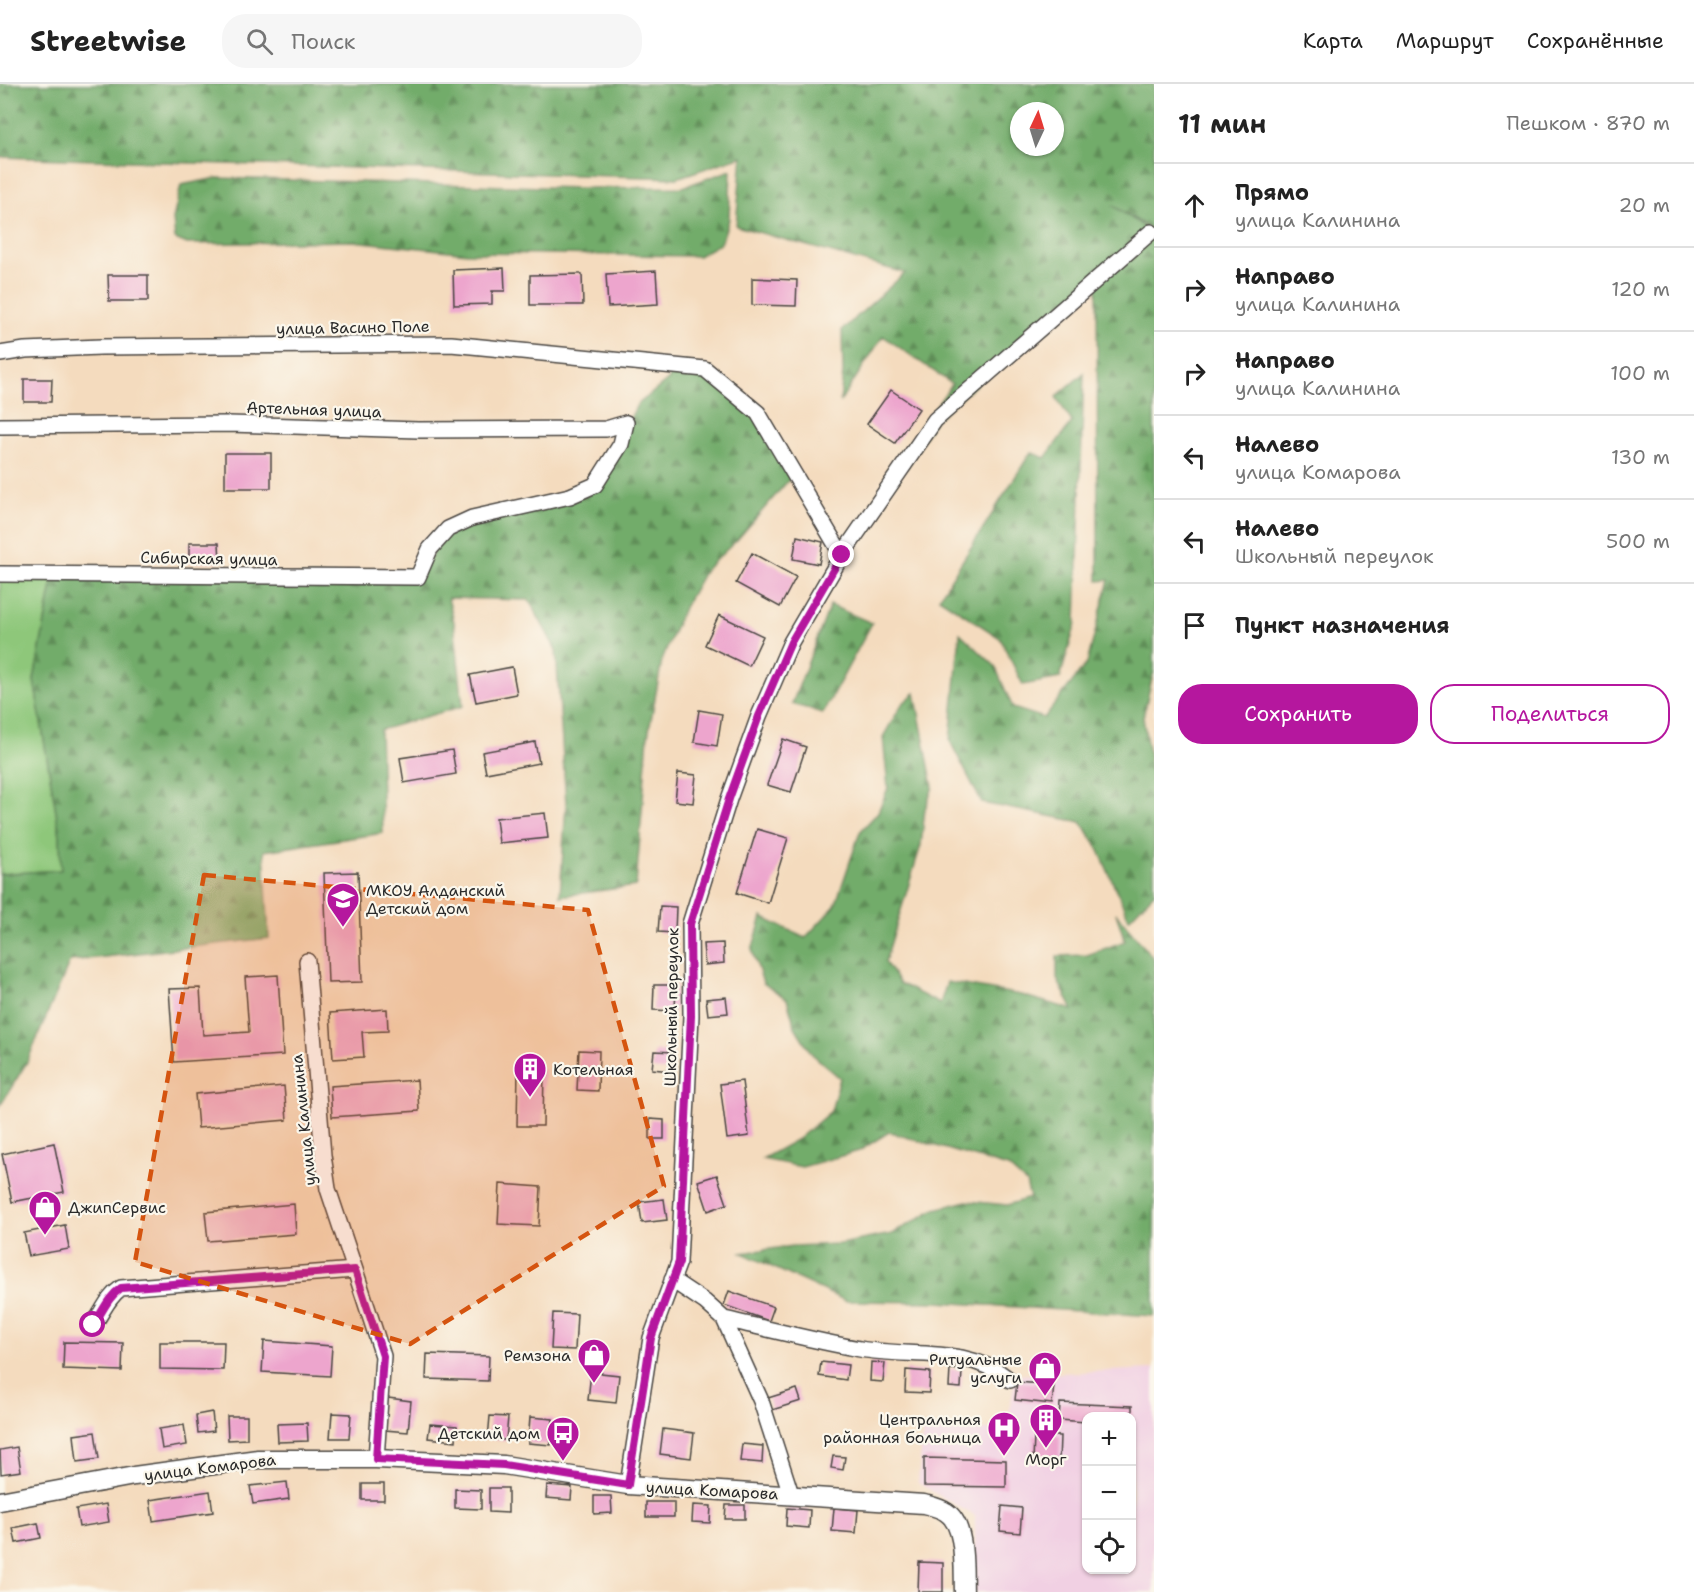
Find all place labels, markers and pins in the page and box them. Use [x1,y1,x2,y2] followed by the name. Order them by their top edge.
[366,880,505,919] place label: МКОУ Алданский Детский дом
[325,881,361,928] school or university icon: МКОУ Алданский Детский дом
[512,1051,548,1098] building icon: Котельная
[553,1059,633,1080] place label: Котельная
[27,1189,63,1236] shop icon: ДжипСервис
[68,1197,166,1218] place label: ДжипСервис
[576,1337,612,1384] shop icon: Ремзона
[504,1345,571,1366] place label: Ремзона
[929,1349,1022,1388] place label: Ритуальные услуги
[1027,1350,1063,1397] shop icon: Ритуальные услуги
[1028,1402,1064,1449] building icon: Морг
[823,1409,981,1448] place label: Центральная районная больница
[986,1410,1022,1457] hospital icon: Центральная районная больница
[545,1415,581,1462] bus stop icon: Детский дом
[438,1423,540,1444] place label: Детский дом
[1025,1449,1068,1470] place label: Морг

